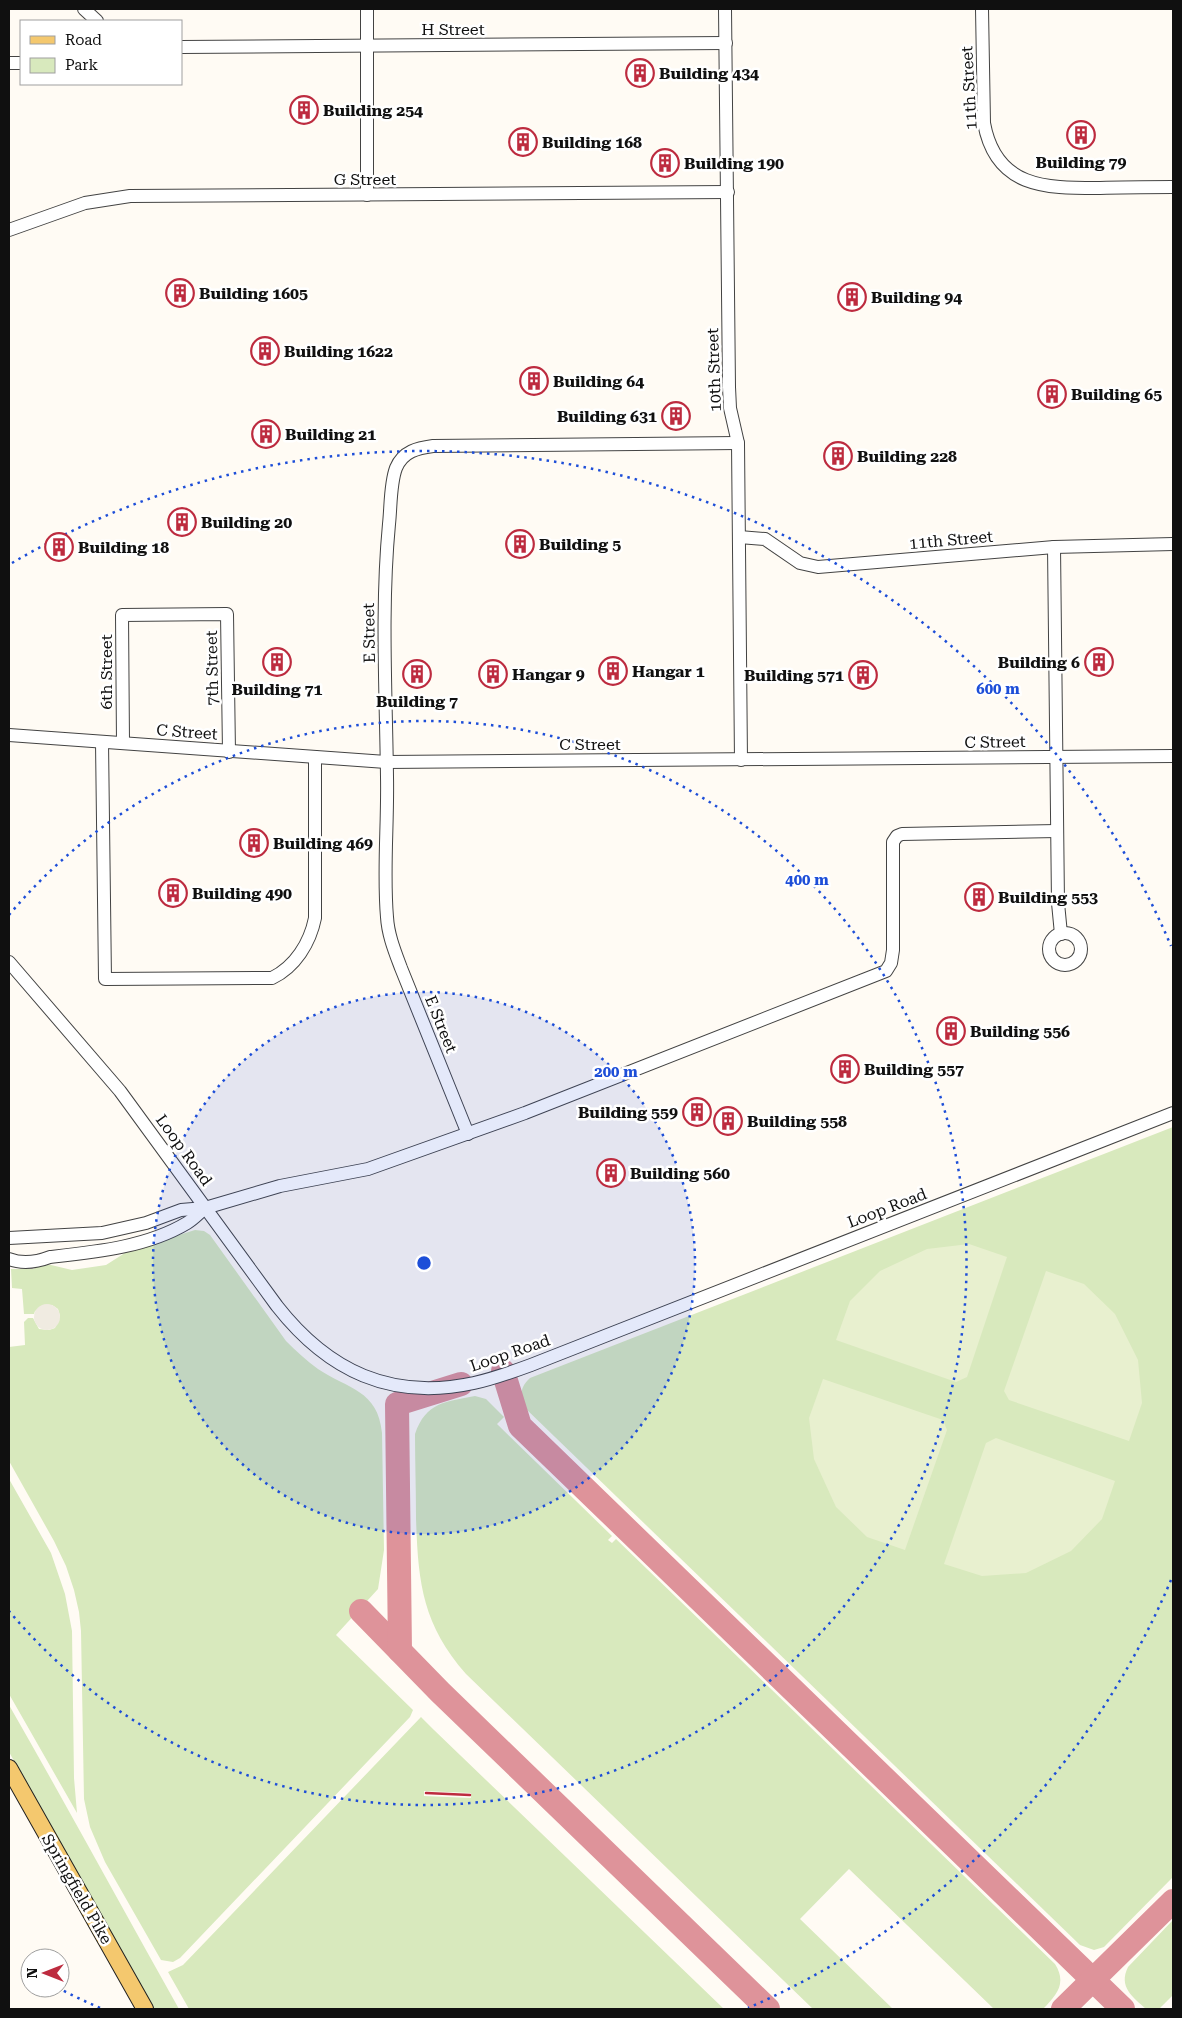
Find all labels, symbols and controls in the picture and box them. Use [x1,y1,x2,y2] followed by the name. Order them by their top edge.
[20,20,182,85] legend
[421,20,485,39] street label: H Street
[65,31,102,49] text: Road
[957,45,981,131] street label: 11th Street
[65,56,99,74] text: Park
[625,58,655,88] building icon: Building 434
[659,64,759,83] place label: Building 434
[289,95,319,125] building icon: Building 254
[323,101,423,120] place label: Building 254
[1066,120,1096,150] building icon: Building 79
[508,127,538,157] building icon: Building 168
[542,133,642,152] place label: Building 168
[650,148,680,178] building icon: Building 190
[1035,153,1127,172] place label: Building 79
[684,154,784,173] place label: Building 190
[334,170,396,189] street label: G Street
[165,278,195,308] building icon: Building 1605
[837,282,867,312] building icon: Building 94
[199,284,308,303] place label: Building 1605
[871,288,962,307] place label: Building 94
[703,328,725,412] street label: 10th Street
[250,336,280,366] building icon: Building 1622
[284,342,393,361] place label: Building 1622
[519,366,549,396] building icon: Building 64
[553,372,644,391] place label: Building 64
[1037,379,1067,409] building icon: Building 65
[1071,385,1162,404] place label: Building 65
[661,401,691,431] building icon: Building 631
[557,407,657,426] place label: Building 631
[251,419,281,449] building icon: Building 21
[285,425,376,444] place label: Building 21
[823,441,853,471] building icon: Building 228
[857,447,957,466] place label: Building 228
[167,507,197,537] building icon: Building 20
[201,513,292,532] place label: Building 20
[908,527,994,553] street label: 11th Street
[505,529,535,559] building icon: Building 5
[44,532,74,562] building icon: Building 18
[539,535,621,554] place label: Building 5
[78,538,169,557] place label: Building 18
[359,603,379,663] street label: E Street
[202,630,222,706] street label: 7th Street
[97,634,116,710] street label: 6th Street
[262,647,292,677] building icon: Building 71
[1084,647,1114,677] building icon: Building 6
[998,653,1080,672] place label: Building 6
[598,656,628,686] building icon: Hangar 1
[402,659,432,689] building icon: Building 7
[478,659,508,689] building icon: Hangar 9
[848,660,878,690] building icon: Building 571
[632,662,705,681] place label: Hangar 1
[512,665,585,684] place label: Hangar 9
[744,666,844,685] place label: Building 571
[231,680,323,699] place label: Building 71
[976,680,1020,698] text: 600 m
[376,692,458,711] place label: Building 7
[156,720,218,744] street label: C Street
[964,732,1026,752] street label: C Street
[559,735,621,754] street label: C Street
[239,828,269,858] building icon: Building 469
[273,834,373,853] place label: Building 469
[785,871,829,889] text: 400 m
[158,878,188,908] building icon: Building 490
[964,882,994,912] building icon: Building 553
[192,884,292,903] place label: Building 490
[998,888,1098,907] place label: Building 553
[421,993,461,1055] street label: E Street
[936,1016,966,1046] building icon: Building 556
[970,1022,1070,1041] place label: Building 556
[830,1054,860,1084] building icon: Building 557
[864,1060,964,1079] place label: Building 557
[594,1063,638,1081] text: 200 m
[682,1097,712,1127] building icon: Building 559
[578,1103,678,1122] place label: Building 559
[713,1106,743,1136] building icon: Building 558
[152,1111,216,1189] street label: Loop Road
[747,1112,847,1131] place label: Building 558
[596,1158,626,1188] building icon: Building 560
[630,1164,730,1183] place label: Building 560
[845,1184,929,1232] street label: Loop Road
[415,1254,433,1272] centre of rings
[467,1330,553,1376] street label: Loop Road
[38,1831,116,1948] street label: Springfield Pike
[20,1948,70,1998] north arrow
[24,1967,40,1978] text: N

